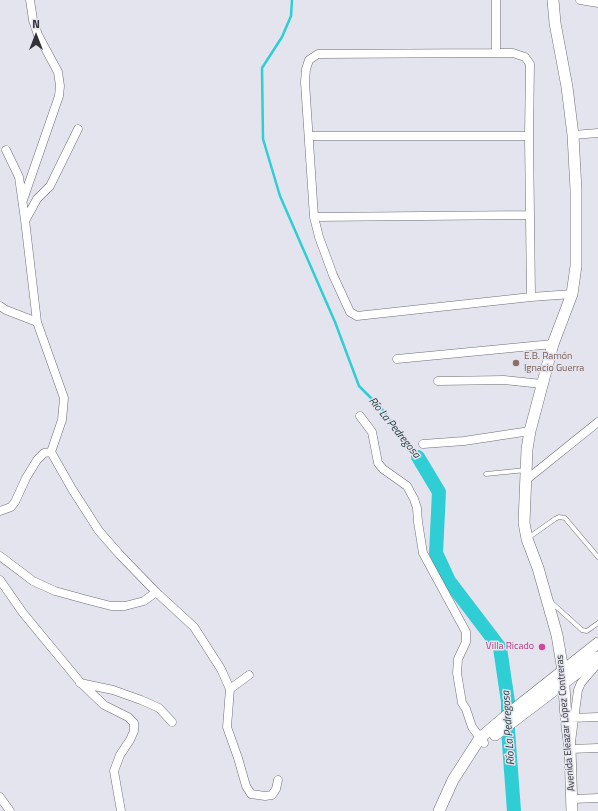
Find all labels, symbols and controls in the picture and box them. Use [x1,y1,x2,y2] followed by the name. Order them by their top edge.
[16,16,56,56] north arrow
[32,16,40,32] text: N
[524,351,584,374] place label: E.B. Ramón Ignacio Guerra
[511,358,521,368] marker: E.B. Ramón Ignacio Guerra
[365,395,423,461] water label: Río La Pedregosa
[486,641,534,653] place label: Villa Ricado
[537,642,547,652] marker: Villa Ricado
[554,654,578,792] street label: Avenida Eleazar López Contreras
[500,690,518,766] water label: Río La Pedregosa

